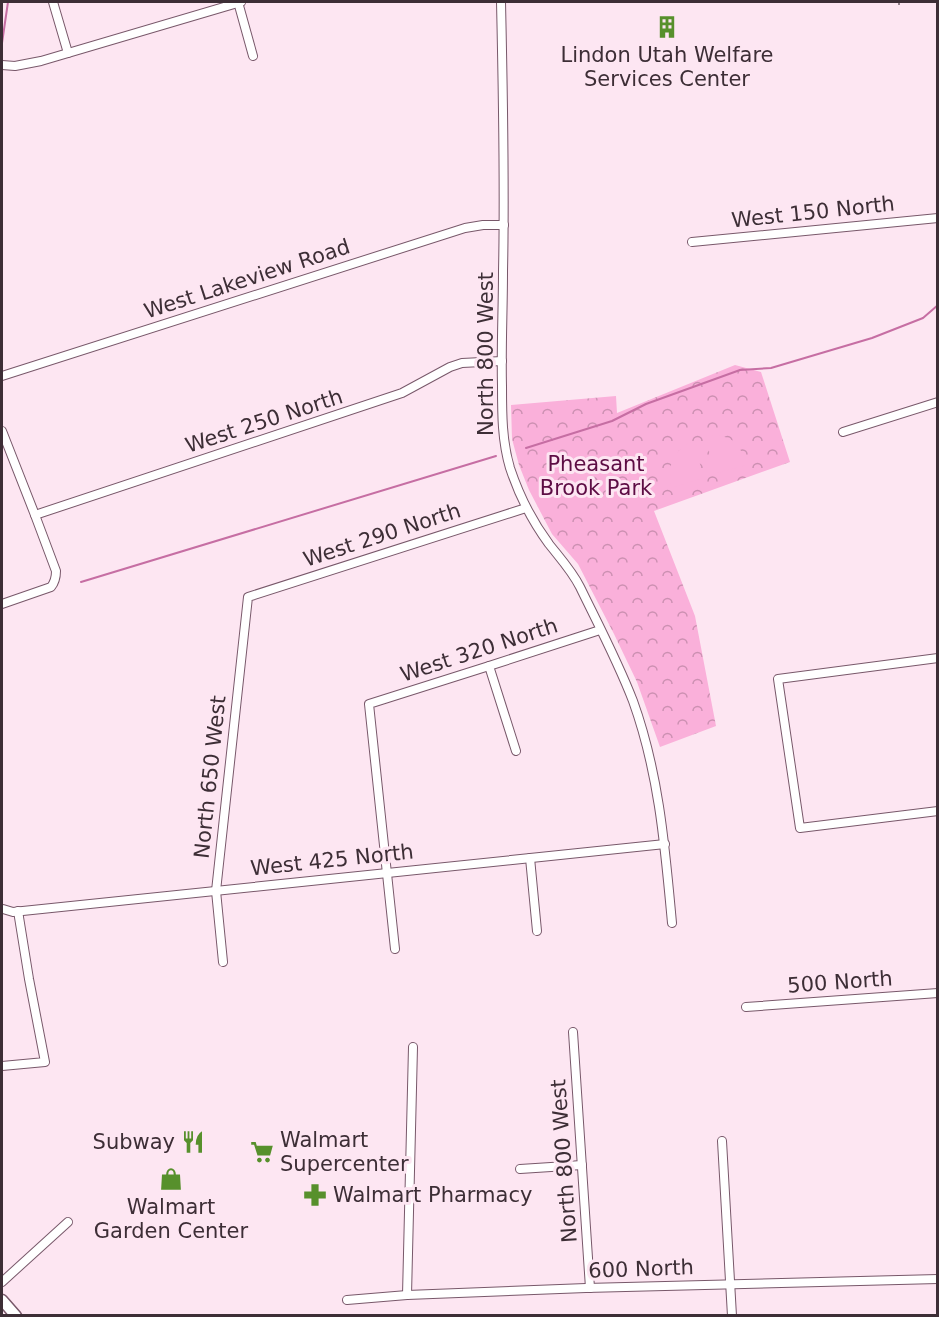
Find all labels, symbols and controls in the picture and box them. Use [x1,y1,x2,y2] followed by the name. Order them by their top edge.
[654,14,680,40] building icon: Lindon Utah Welfare Services Center
[560,43,774,91] place label: Lindon Utah Welfare Services Center
[730,192,896,232] street label: West 150 North
[141,234,353,324] street label: West Lakeview Road
[474,272,498,436] street label: North 800 West
[182,384,346,458] street label: West 250 North
[540,452,653,500] park label: Pheasant Brook Park
[300,498,464,572] street label: West 290 North
[397,613,561,687] street label: West 320 North
[190,694,230,860] street label: North 650 West
[249,840,415,880] street label: West 425 North
[787,966,893,998] street label: 500 North
[546,1078,582,1244] street label: North 800 West
[280,1128,409,1176] place label: Walmart Supercenter
[180,1129,206,1155] restaurant icon: Subway
[93,1130,175,1154] place label: Subway
[249,1139,275,1165] supermarket icon: Walmart Supercenter
[158,1166,184,1192] shop icon: Walmart Garden Center
[302,1182,328,1208] pharmacy icon: Walmart Pharmacy
[333,1183,532,1207] place label: Walmart Pharmacy
[94,1195,249,1243] place label: Walmart Garden Center
[588,1255,694,1283] street label: 600 North

